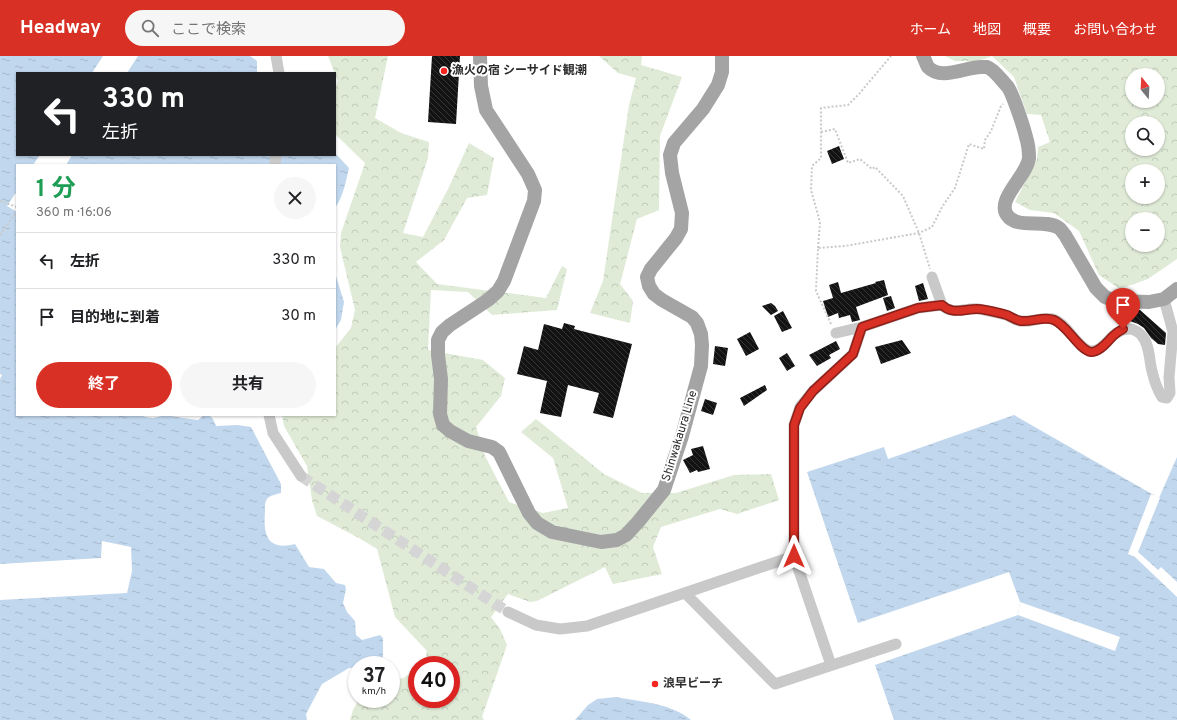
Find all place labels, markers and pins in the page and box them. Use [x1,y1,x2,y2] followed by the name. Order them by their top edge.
[452,63,587,79] place label: 漁火の宿 シーサイド観潮
[439,66,449,76] marker: 漁火の宿 シーサイド観潮
[1106,288,1140,329] pin
[663,676,723,692] place label: 浪早ビーチ
[650,679,660,689] marker: 浪早ビーチ

